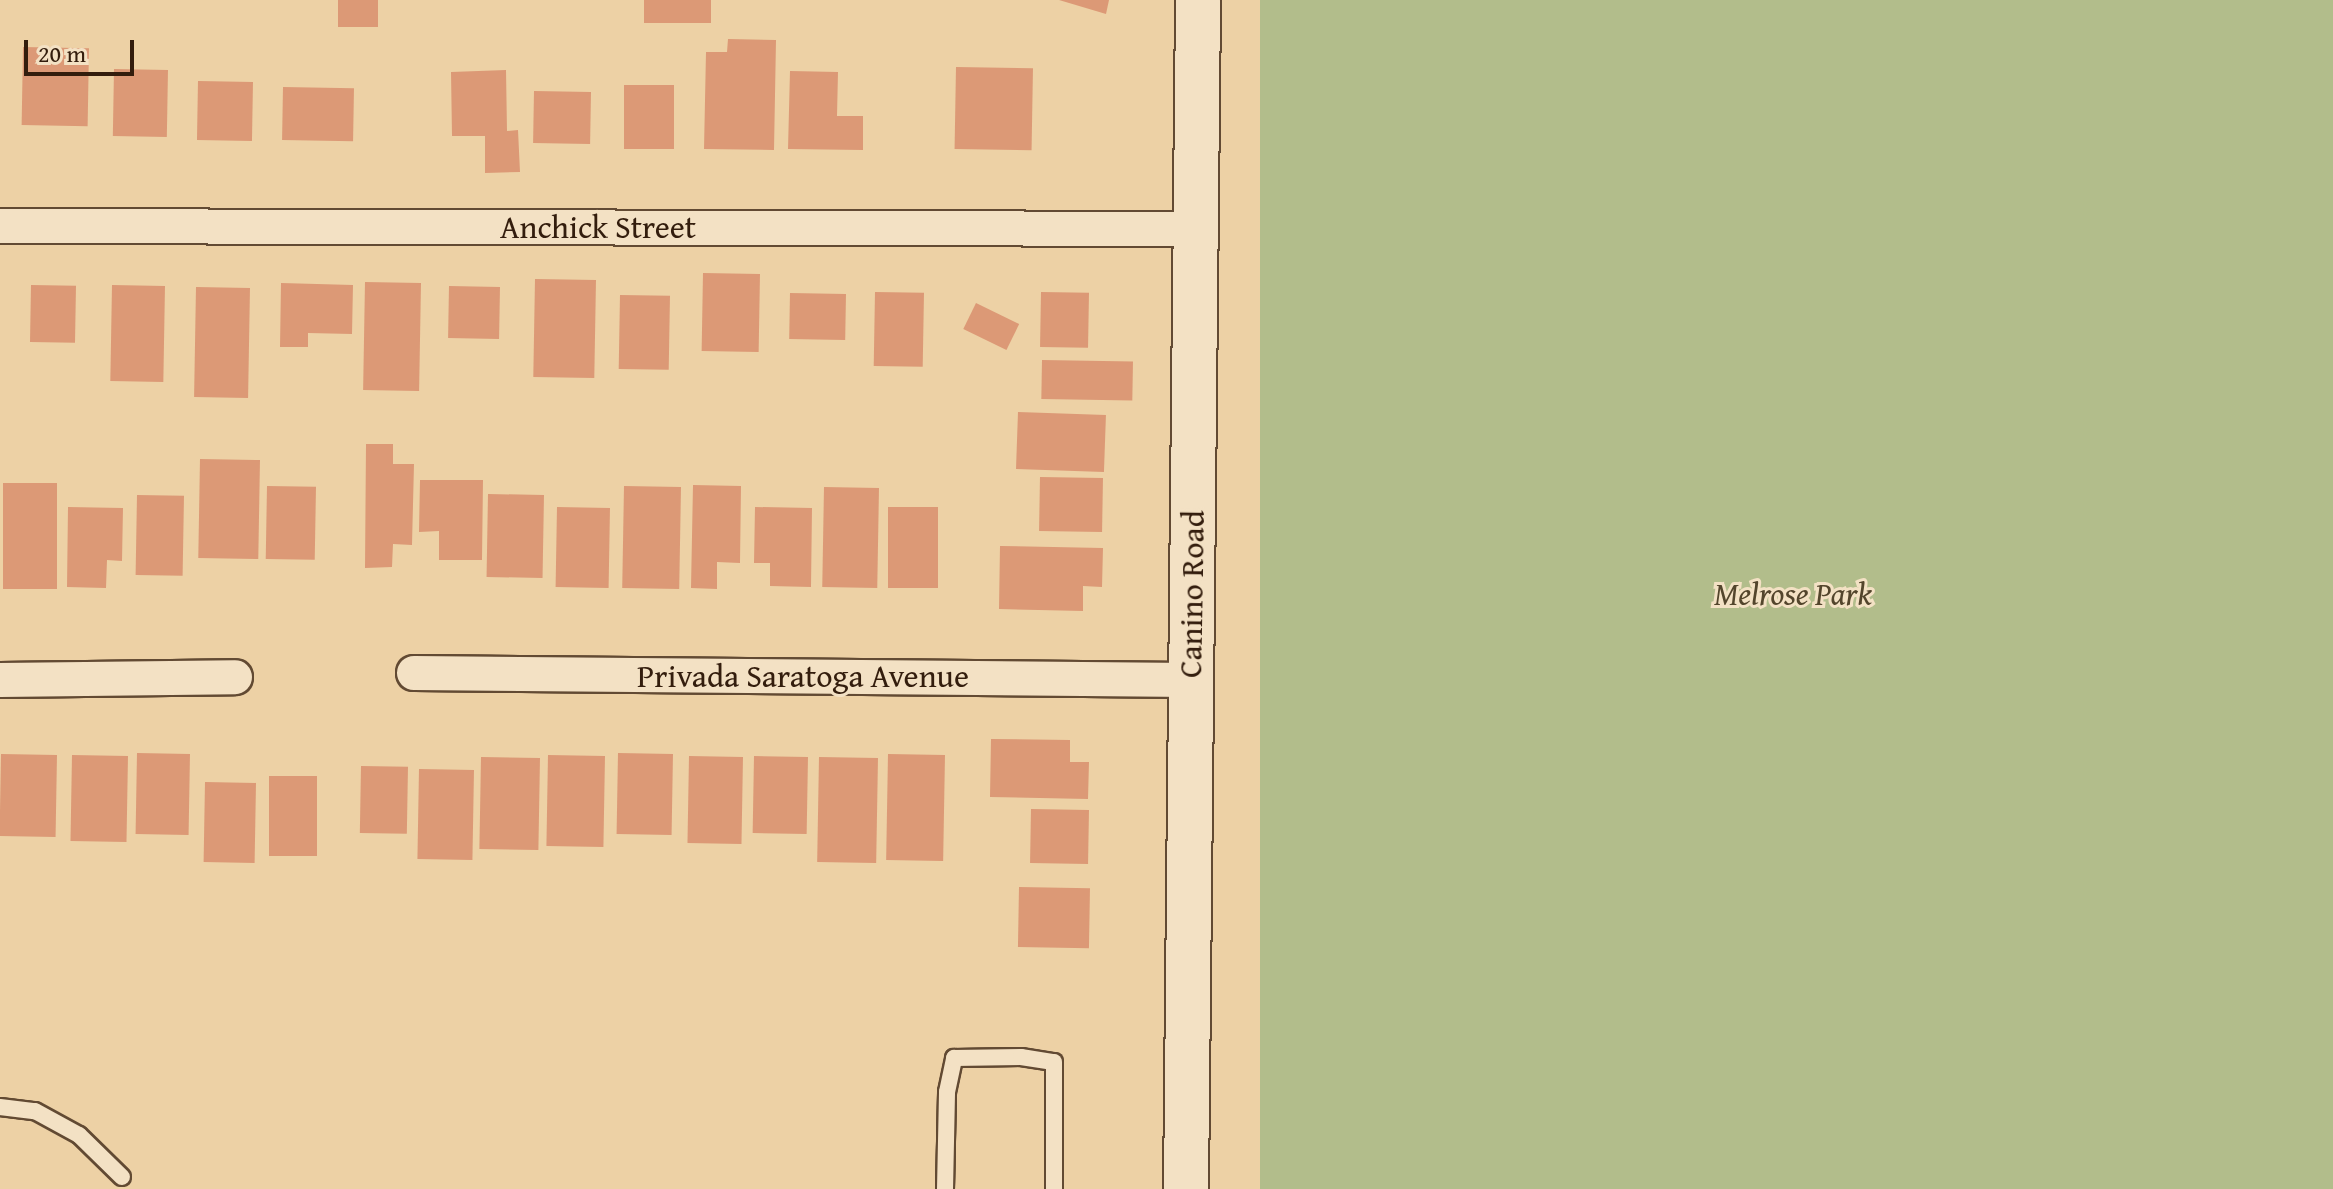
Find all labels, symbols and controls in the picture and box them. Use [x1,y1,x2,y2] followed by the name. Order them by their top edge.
[28,24,138,74] scale bar
[38,36,86,71] text: 20 m
[500,208,696,246] street label: Anchick Street
[1171,510,1213,678] street label: Canino Road
[1714,575,1872,613] park label: Melrose Park
[637,657,969,695] street label: Privada Saratoga Avenue

